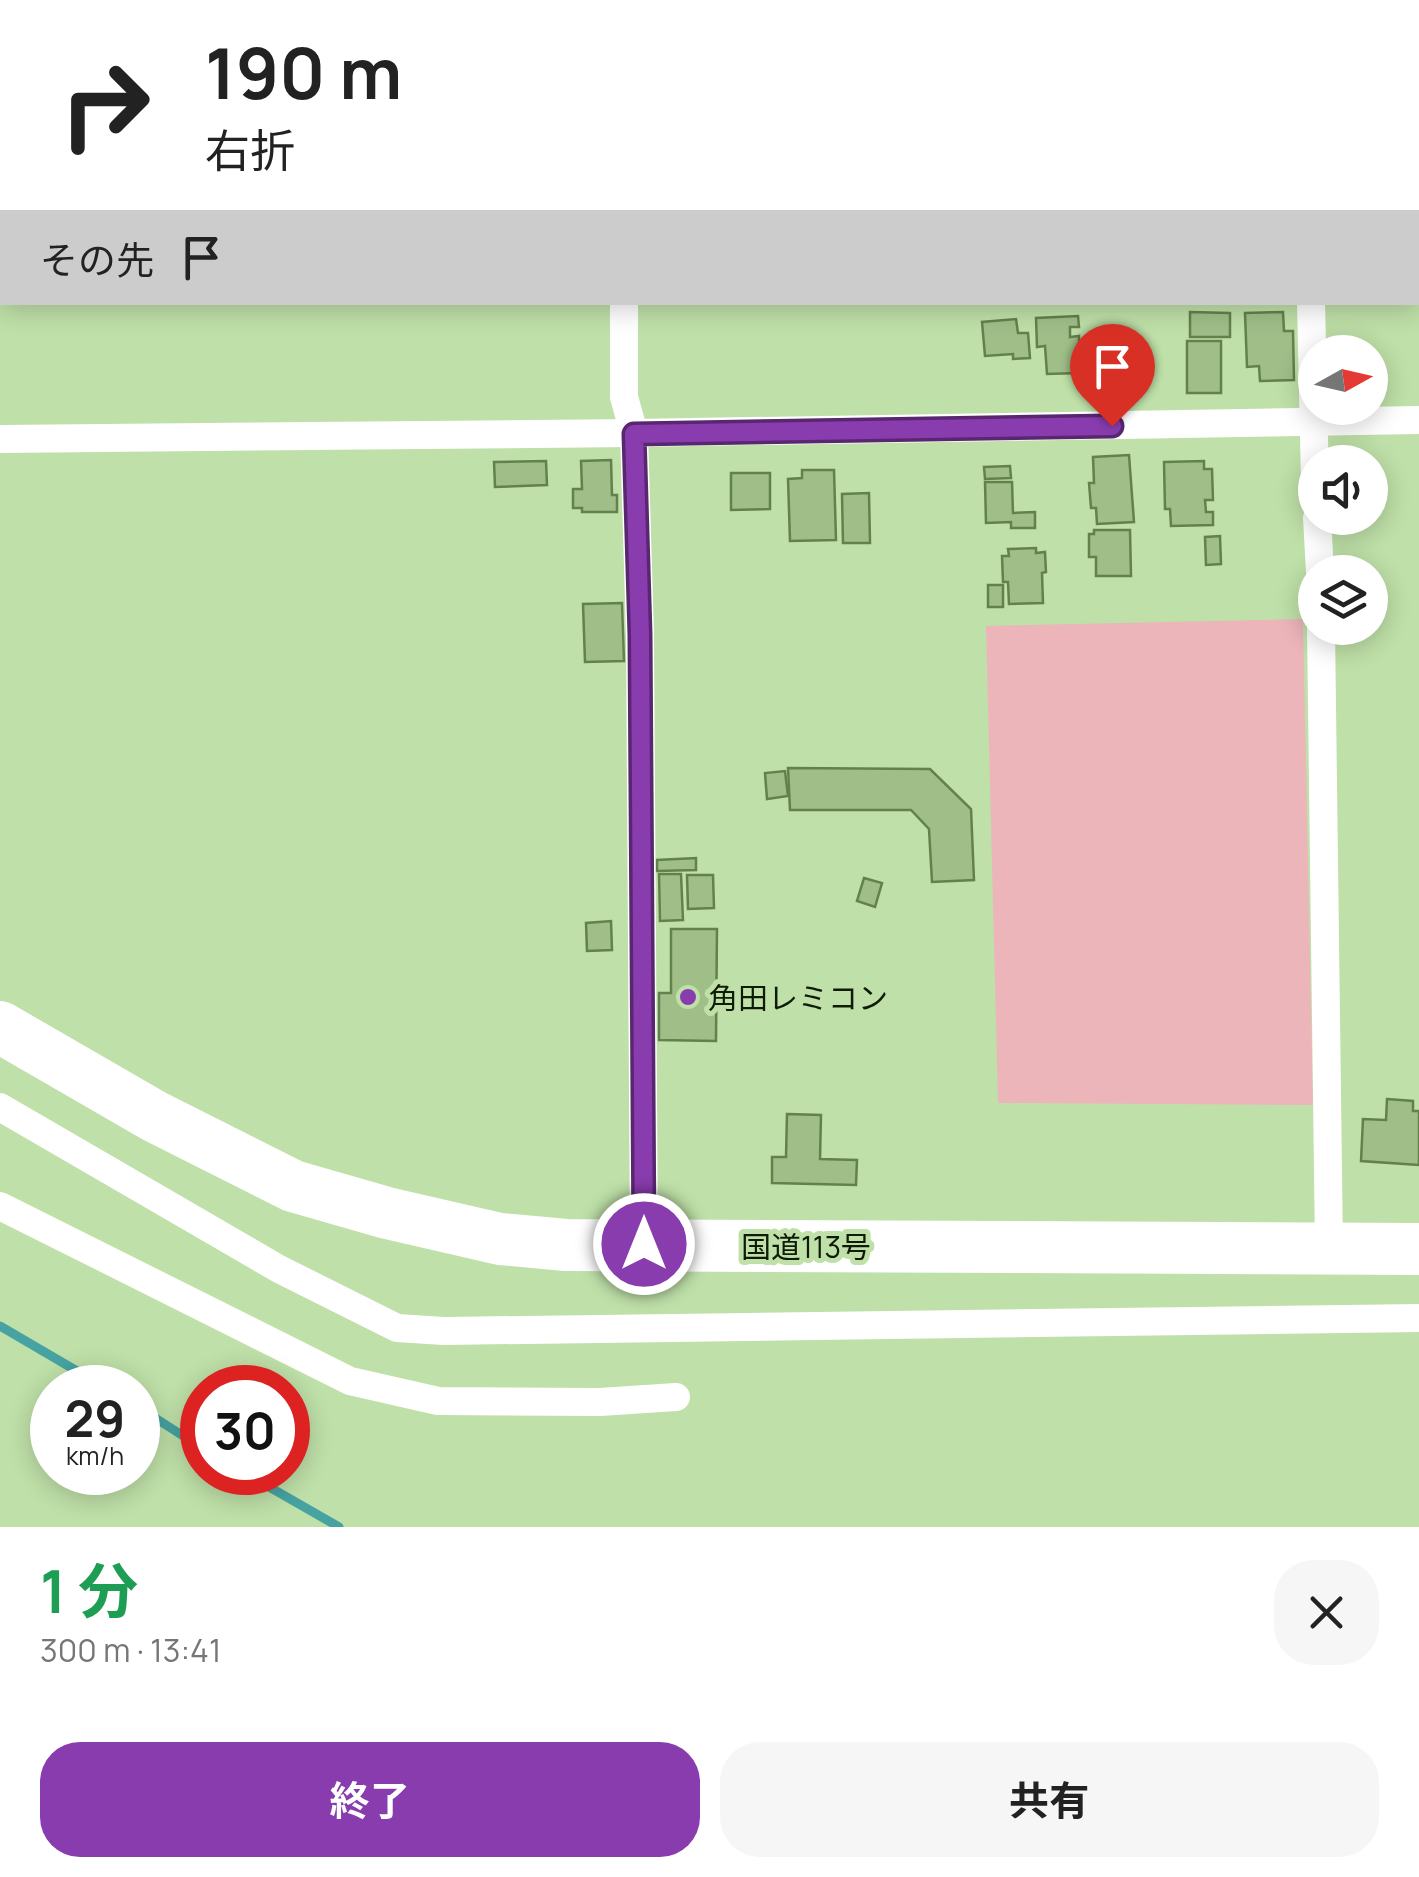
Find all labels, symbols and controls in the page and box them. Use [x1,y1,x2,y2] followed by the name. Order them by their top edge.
[205,24,402,120] text: 190 m
[40,40,170,170] icon: right
[205,119,295,181] text: 右折
[174,230,229,285] icon: arrive
[40,233,154,285] text: その先
[1070,324,1155,427] pin
[1298,335,1388,425] north arrow
[1298,335,1388,645] map controls
[1085,339,1140,394] icon: arrive
[1298,445,1388,535] button: sound
[1298,555,1388,645] button: layers
[708,977,888,1018] place label: 角田レミコン
[677,986,699,1008] marker: 角田レミコン
[592,1192,696,1296] position arrow
[741,1226,871,1267] street label: 国道113号
[180,1365,310,1495] speed limit sign: 30
[65,1384,125,1452] text: 29
[66,1438,124,1473] text: km/h
[40,1549,138,1631] text: 1 分
[1274,1560,1379,1665] button: close
[40,1628,221,1672] text: 300 m · 13:41
[40,1742,700,1857] button: 終了
[720,1742,1379,1857] button: 共有

